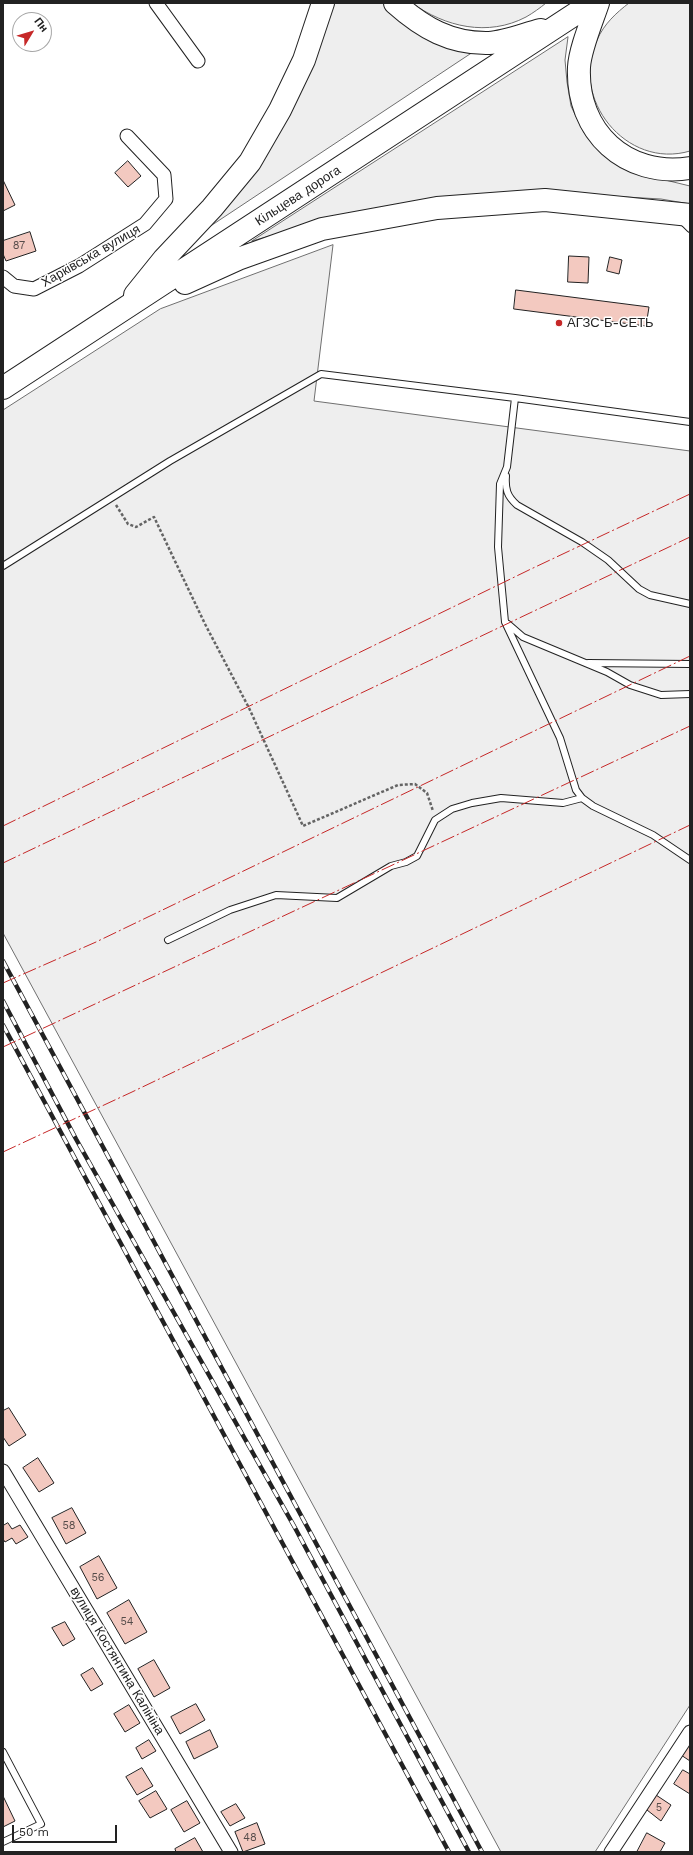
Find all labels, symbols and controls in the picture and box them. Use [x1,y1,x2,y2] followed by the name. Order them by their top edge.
[12,12,52,52] north arrow
[31,15,51,35] text: Пн
[252,163,344,229] street label: Кільцева дорога
[39,221,143,291] street label: Харківська вулиця
[13,239,25,253] house number: 87
[567,315,654,331] place label: АГЗС Б-СЕТЬ
[554,318,564,328] marker: АГЗС Б-СЕТЬ
[62,1519,76,1533] house number: 58
[91,1571,105,1585] house number: 56
[67,1584,167,1738] street label: вулиця Костянтина Калініна
[120,1615,134,1629] house number: 54
[656,1801,662,1815] house number: 5
[14,1817,119,1843] scale bar
[19,1825,49,1839] text: 50 m
[243,1831,257,1845] house number: 48

